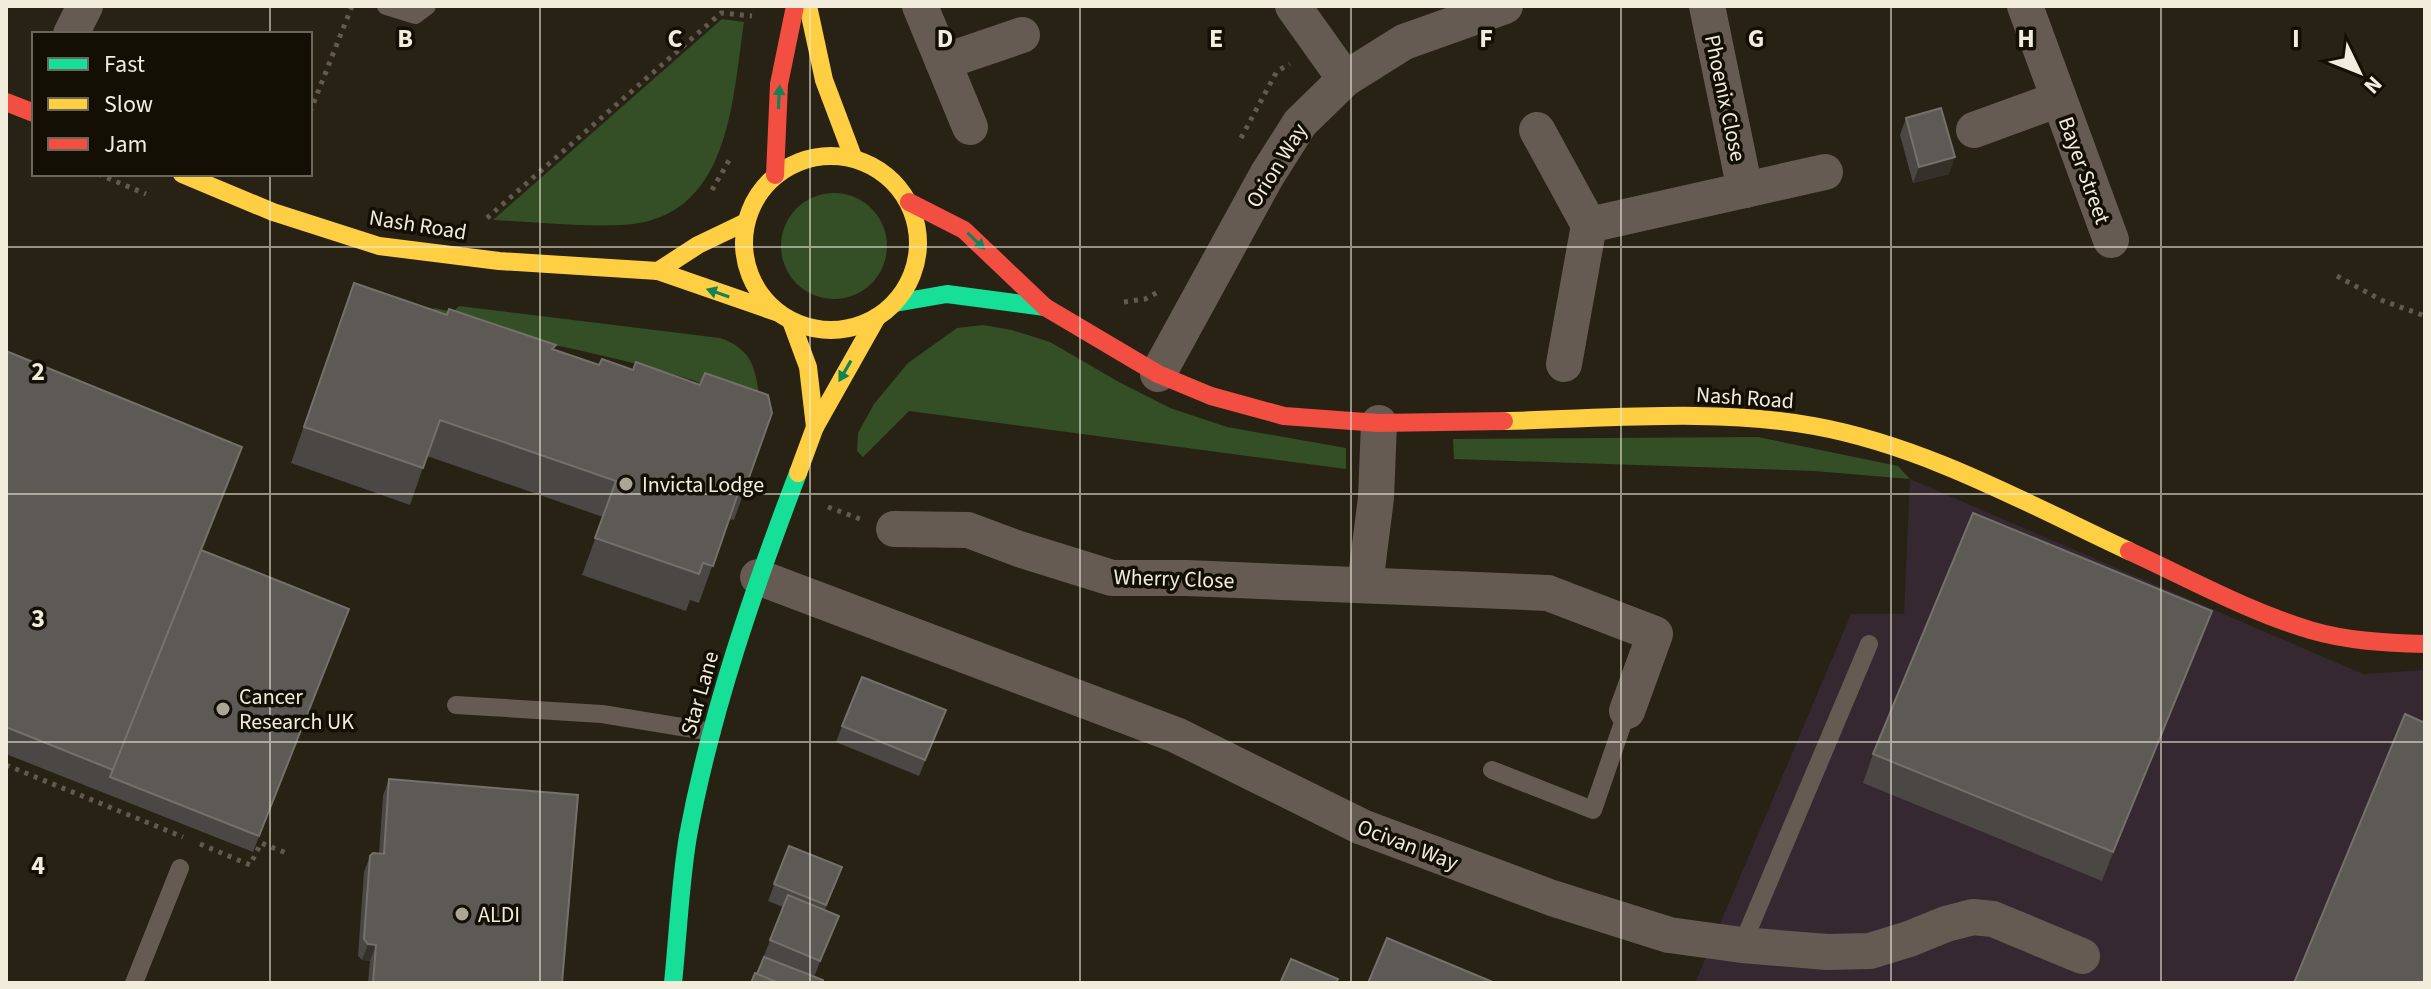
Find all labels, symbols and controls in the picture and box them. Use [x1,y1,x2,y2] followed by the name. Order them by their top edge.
[397,20,413,57] text: B
[667,20,683,57] text: C
[937,20,953,57] text: D
[1209,20,1223,57] text: E
[1479,20,1493,57] text: F
[1748,20,1764,57] text: G
[2017,20,2035,57] text: H
[2292,20,2300,57] text: I
[32,32,312,176] legend
[1696,32,1754,165] street label: Phoenix Close
[2319,32,2399,112] north arrow
[104,47,145,82] text: Fast
[2356,69,2390,101] text: N
[773,84,786,109] one-way arrow
[104,87,153,122] text: Slow
[2050,112,2118,229] street label: Bayer Street
[1238,116,1316,214] street label: Orion Way
[104,127,148,162] text: Jam
[367,202,469,248] street label: Nash Road
[966,231,985,249] one-way arrow
[706,287,730,299] one-way arrow
[31,353,45,390] text: 2
[838,360,852,383] one-way arrow
[1695,379,1795,417] street label: Nash Road
[642,469,764,501] place label: Invicta Lodge
[617,475,635,493] marker: Invicta Lodge
[1113,561,1235,597] street label: Wherry Close
[31,600,45,637] text: 3
[673,647,727,739] street label: Star Lane
[239,681,354,738] place label: Cancer Research UK
[214,700,232,718] marker: Cancer Research UK
[1353,811,1463,879] street label: Ocivan Way
[31,847,45,884] text: 4
[478,899,520,931] place label: ALDI
[453,905,471,923] marker: ALDI

